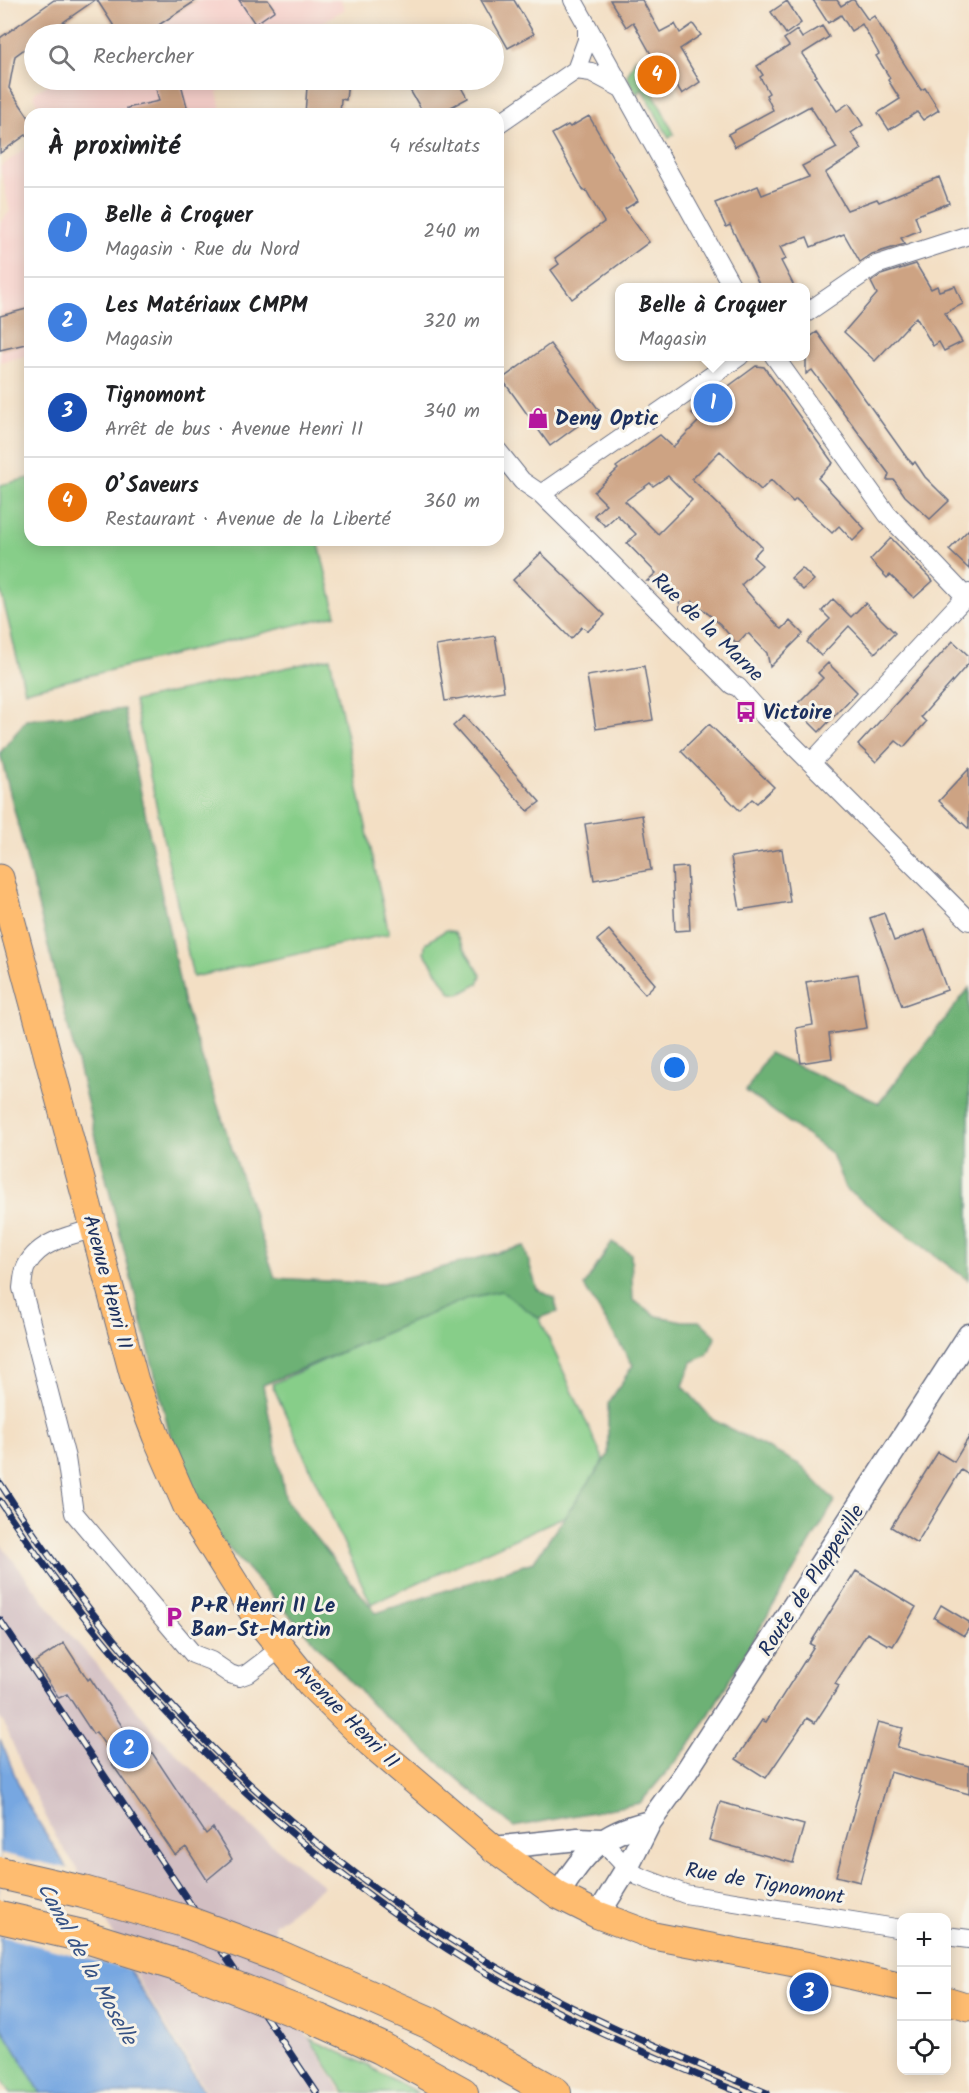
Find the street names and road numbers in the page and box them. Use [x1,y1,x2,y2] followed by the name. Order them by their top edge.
[643,565,771,691] street label: Rue de la Marne
[73,1211,140,1353] street label: Avenue Henri II
[751,1498,874,1664] street label: Route de Plappeville
[285,1656,407,1778] street label: Avenue Henri II
[683,1854,848,1915] street label: Rue de Tignomont

